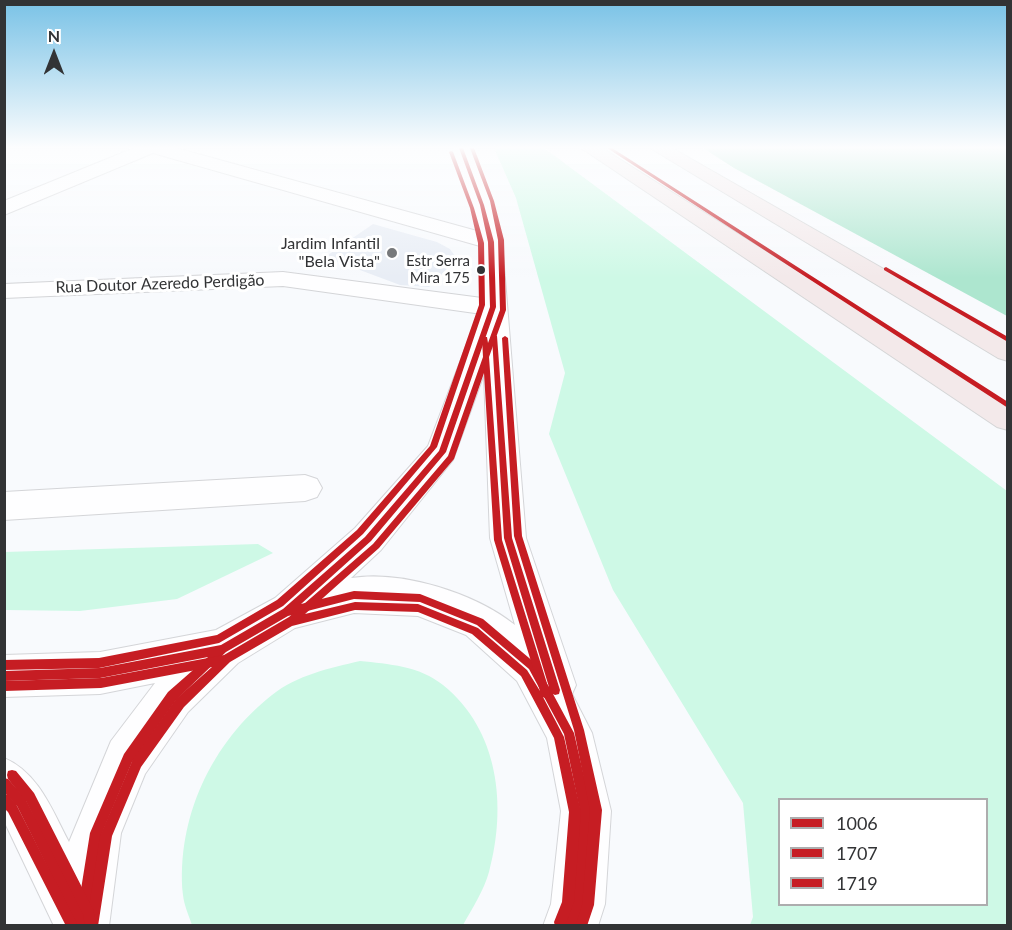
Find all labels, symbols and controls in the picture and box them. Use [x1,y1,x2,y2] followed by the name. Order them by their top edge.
[24,24,84,84] north arrow
[48,26,60,45] text: N
[281,234,380,272] place label: Jardim Infantil "Bela Vista"
[385,246,399,260] marker: Jardim Infantil "Bela Vista"
[406,252,470,287] place label: Estr Serra Mira 175
[475,264,487,276] marker: Estr Serra Mira 175
[55,271,265,297] street label: Rua Doutor Azeredo Perdigão
[778,798,988,906] legend
[836,812,878,834] text: 1006
[836,842,878,864] text: 1707
[836,872,878,894] text: 1719

